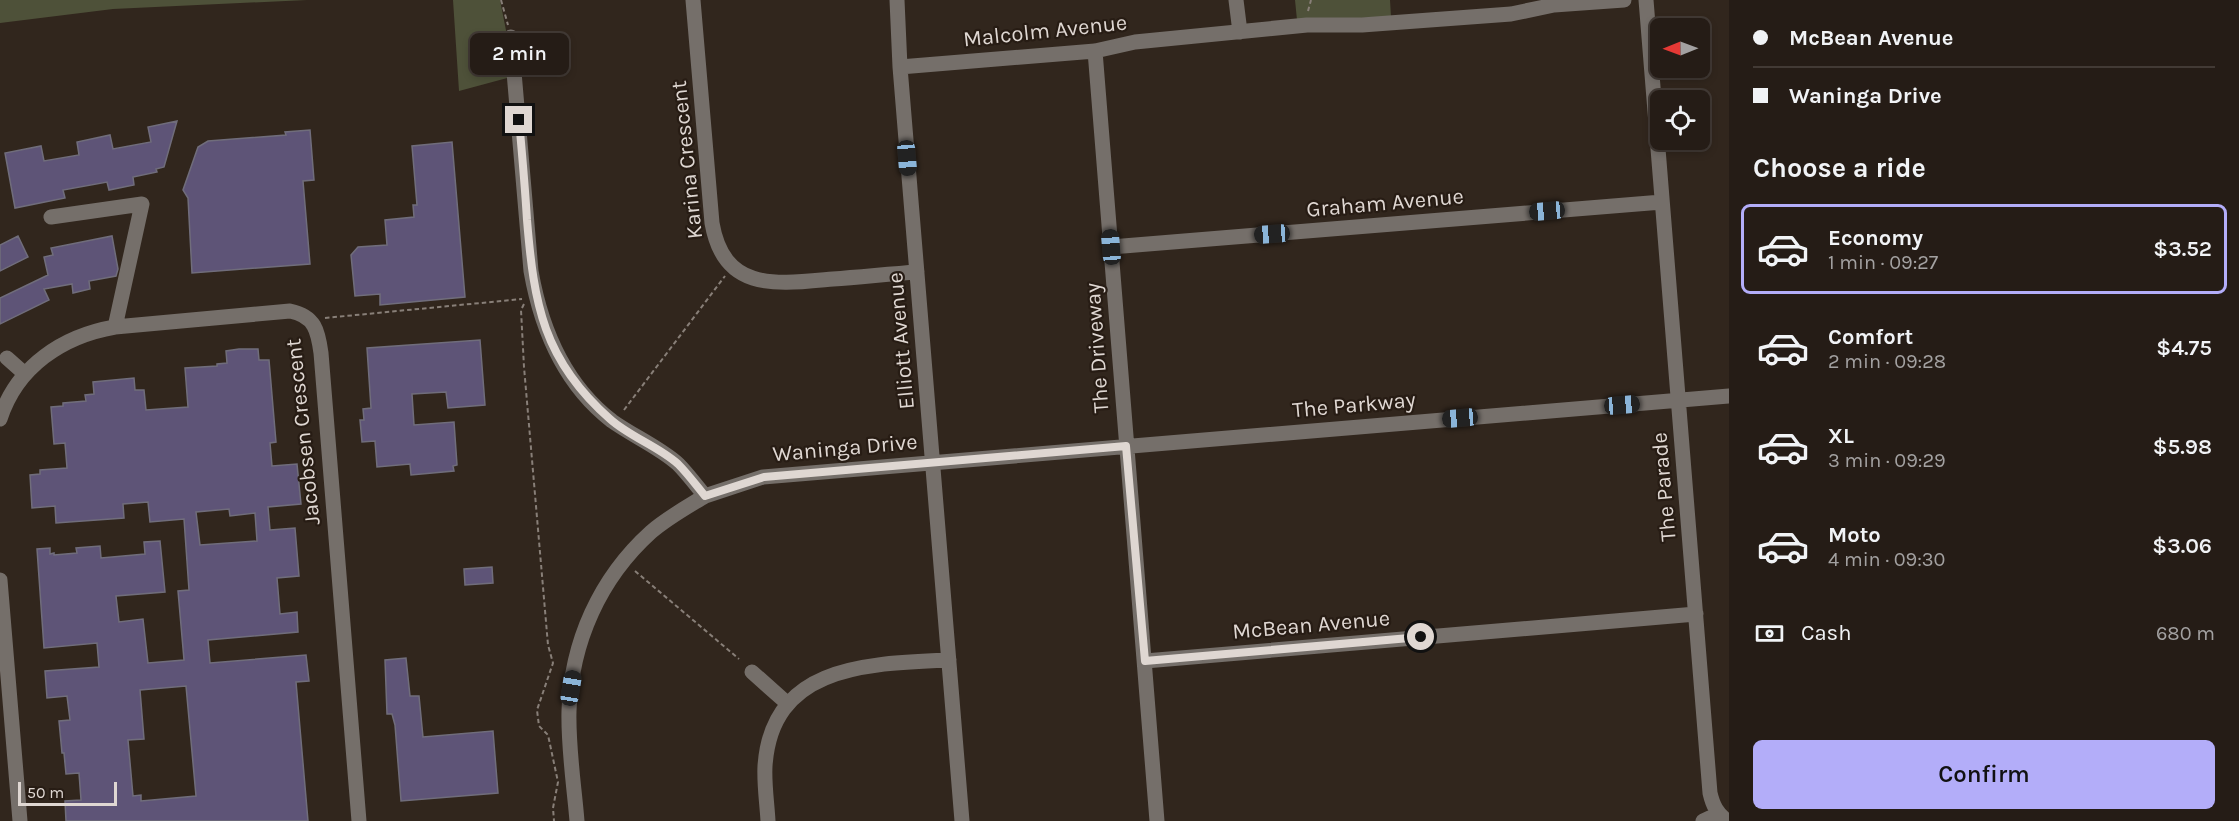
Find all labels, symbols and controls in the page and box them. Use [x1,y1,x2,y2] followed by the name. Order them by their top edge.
[962,9,1128,53] street label: Malcolm Avenue
[1650,18,1710,78] north arrow
[1650,18,1710,150] map controls
[1789,25,1954,51] text: McBean Avenue
[470,33,568,75] callout: 2 min
[492,42,547,65] text: 2 min
[666,79,708,240] street label: Karina Crescent
[1789,83,1942,109] text: Waninga Drive
[1650,90,1710,150] button: locate
[505,106,532,133] route end
[896,139,918,177] car
[1753,152,1926,184] text: Choose a ride
[1305,183,1465,223] street label: Graham Avenue
[1528,200,1566,222] car
[1756,222,1810,276] icon: car
[1253,224,1291,244] car
[1828,225,1923,251] text: Economy
[1100,228,1122,266] car
[2153,236,2212,262] text: $3.52
[1828,251,1938,274] text: 1 min · 09:27
[882,271,920,411] street label: Elliott Avenue
[1079,282,1115,414] street label: The Driveway
[1756,321,1810,375] icon: car
[1828,324,1913,350] text: Comfort
[2156,335,2212,361] text: $4.75
[280,337,326,526] street label: Jacobsen Crescent
[1828,350,1946,373] text: 2 min · 09:28
[1291,387,1417,423] street label: The Parkway
[1603,394,1641,416] car
[1441,407,1479,429] car
[1756,420,1810,474] icon: car
[1828,423,1854,449] text: XL
[772,429,919,467] street label: Waninga Drive
[1646,431,1682,543] street label: The Parade
[2153,434,2212,460] text: $5.98
[1828,449,1946,472] text: 3 min · 09:29
[1756,519,1810,573] icon: car
[1828,522,1881,548] text: Moto
[2152,533,2212,559] text: $3.06
[1828,548,1946,571] text: 4 min · 09:30
[1231,605,1391,645] street label: McBean Avenue
[1753,617,1786,650] icon: cash
[1801,620,1851,646] text: Cash
[2156,622,2215,645] text: 680 m
[1407,623,1434,650] route start
[559,669,583,707] car
[1753,740,2215,809] button: Confirm
[18,779,117,806] scale bar
[27,783,64,802] text: 50 m

